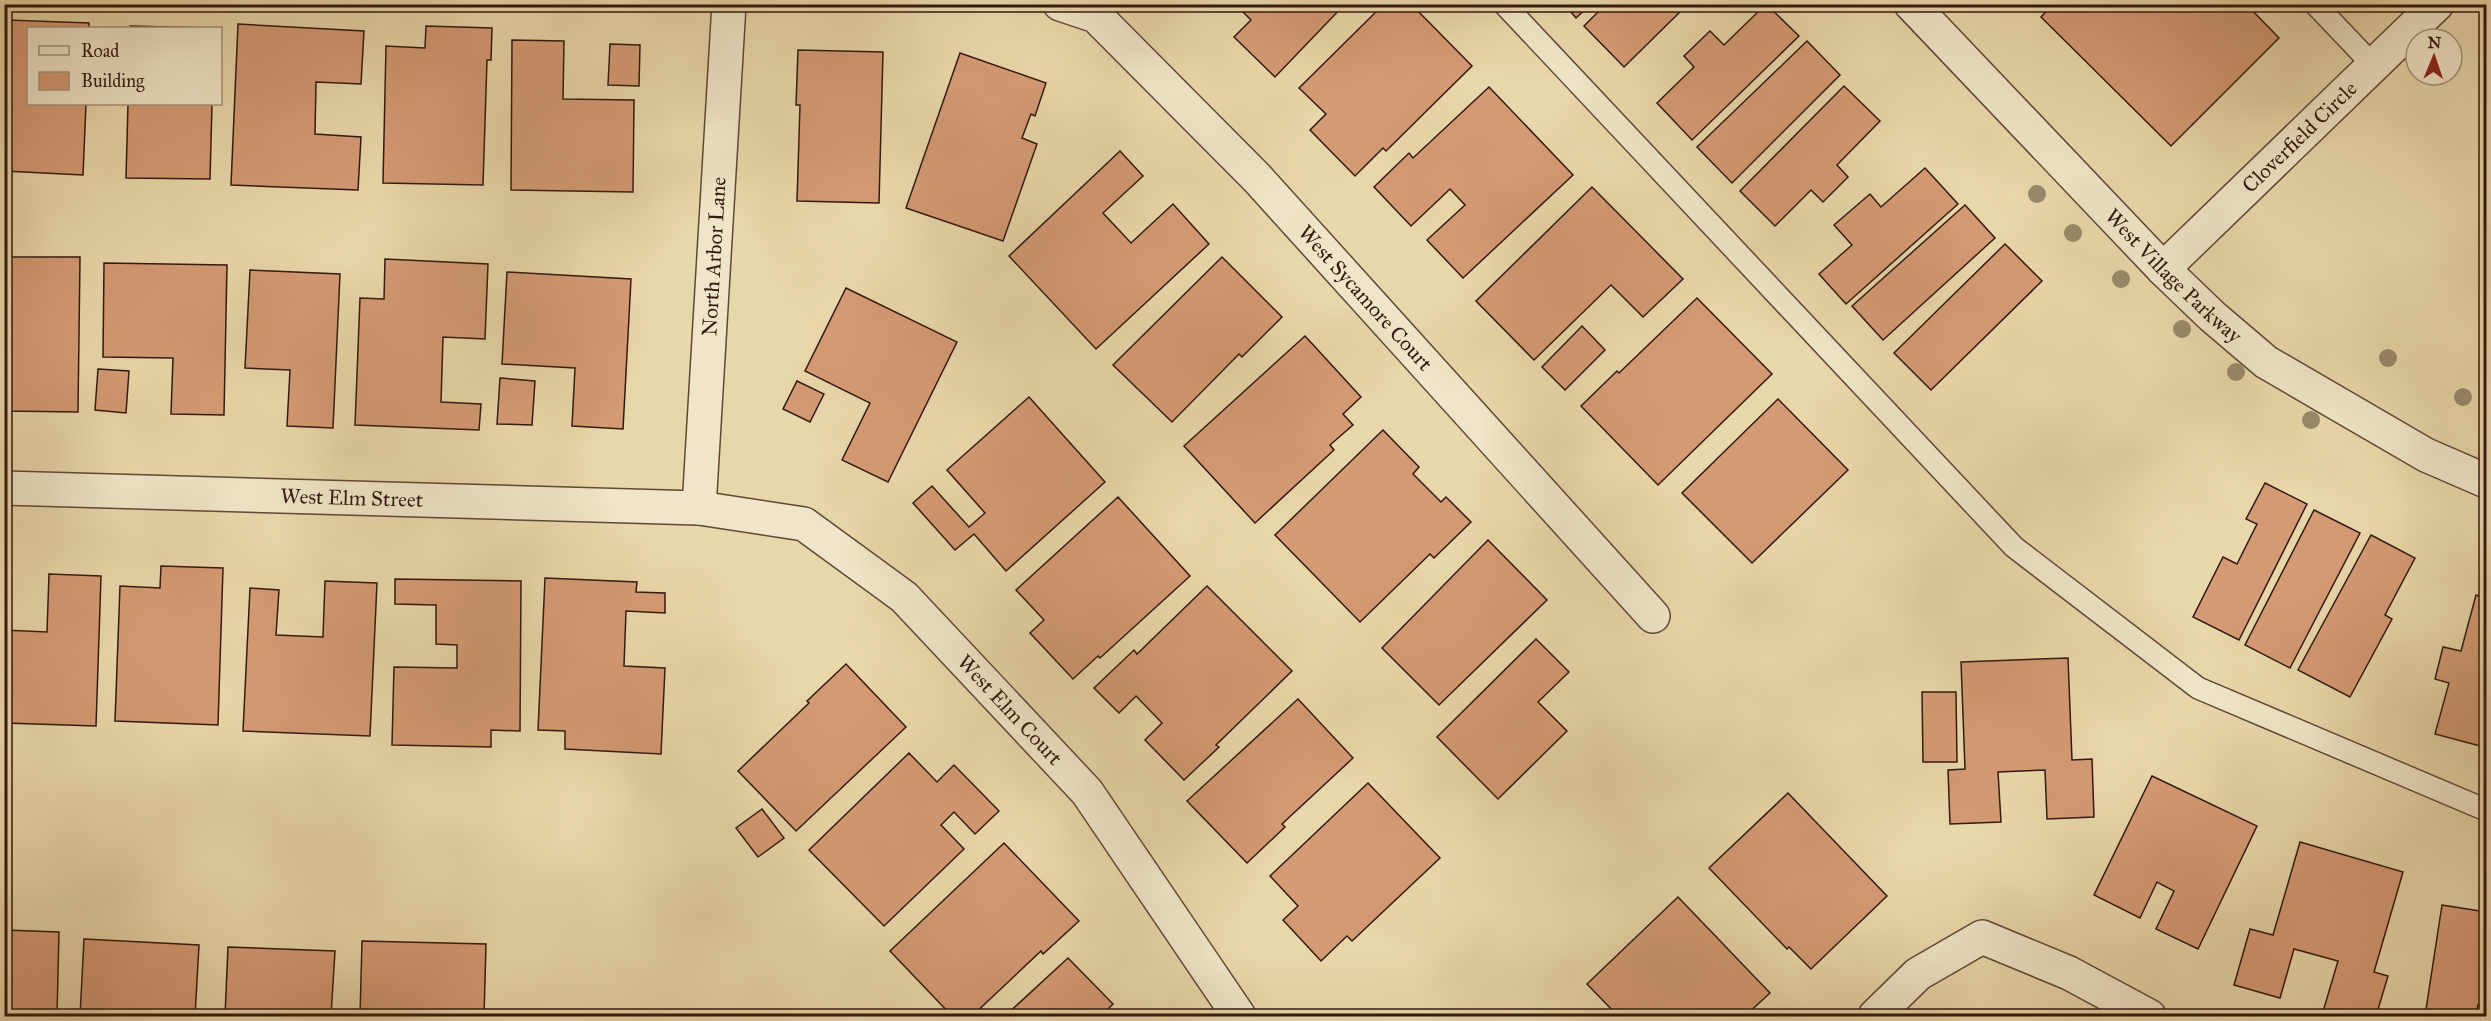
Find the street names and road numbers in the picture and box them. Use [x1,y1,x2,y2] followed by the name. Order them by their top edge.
[2237,75,2363,198] street label: Cloverfield Circle
[696,176,732,337] street label: North Arbor Lane
[2100,203,2248,349] street label: West Village Parkway
[1293,220,1438,377] street label: West Sycamore Court
[280,483,424,513] street label: West Elm Street
[952,649,1068,771] street label: West Elm Court

